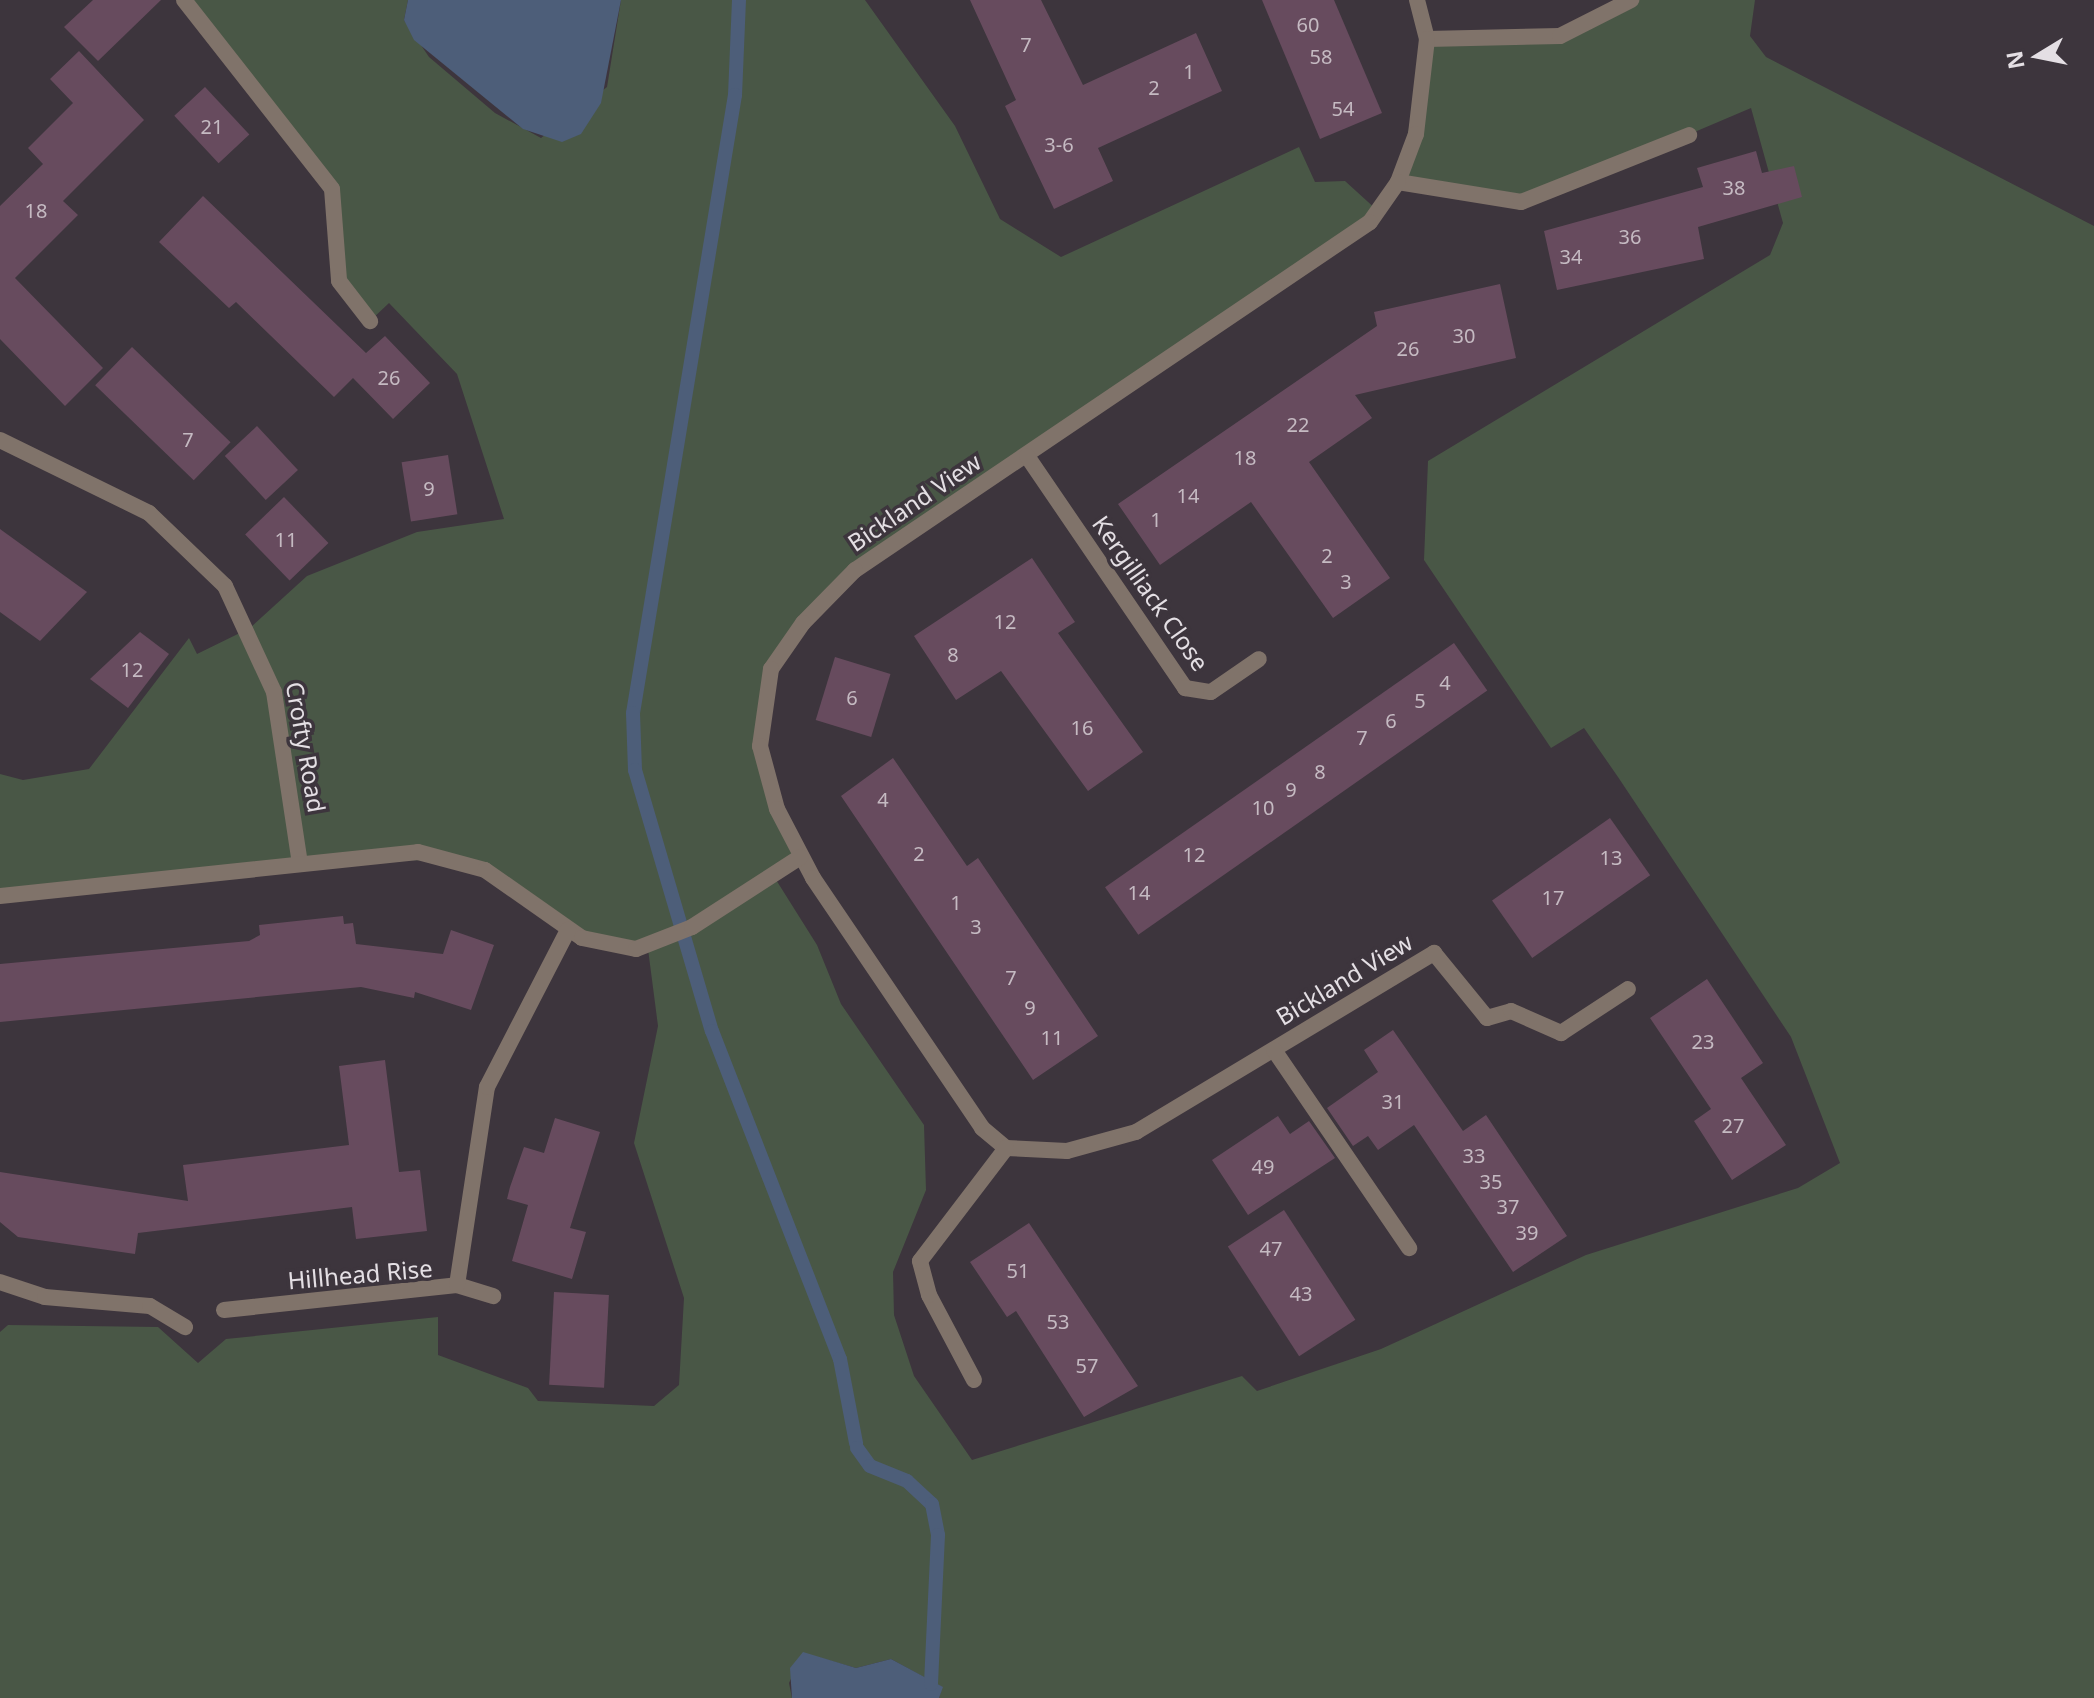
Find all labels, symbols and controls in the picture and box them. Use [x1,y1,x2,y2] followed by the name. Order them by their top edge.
[1297,12,1319,36] house number: 60
[1998,16,2078,96] north arrow
[1020,32,1032,56] house number: 7
[1310,44,1332,68] house number: 58
[1998,49,2031,72] text: N
[1183,59,1195,83] house number: 1
[1148,75,1160,99] house number: 2
[1332,96,1354,120] house number: 54
[201,114,223,138] house number: 21
[1044,132,1074,156] house number: 3-6
[1723,175,1745,199] house number: 38
[25,198,47,222] house number: 18
[1619,224,1641,248] house number: 36
[1560,244,1582,268] house number: 34
[1453,323,1475,347] house number: 30
[1397,336,1419,360] house number: 26
[378,365,400,389] house number: 26
[1287,412,1309,436] house number: 22
[182,427,194,451] house number: 7
[1234,445,1256,469] house number: 18
[842,447,986,557] street label: Bickland View
[423,476,435,500] house number: 9
[1177,483,1199,507] house number: 14
[1150,507,1162,531] house number: 1
[1087,510,1215,676] street label: Kergilliack Close
[275,527,297,551] house number: 11
[1321,543,1333,567] house number: 2
[1340,569,1352,593] house number: 3
[994,609,1016,633] house number: 12
[947,642,959,666] house number: 8
[121,657,143,681] house number: 12
[1439,670,1451,694] house number: 4
[280,679,332,815] street label: Crofty Road
[846,685,858,709] house number: 6
[1414,688,1426,712] house number: 5
[1385,708,1397,732] house number: 6
[1071,715,1093,739] house number: 16
[1356,725,1368,749] house number: 7
[1314,759,1326,783] house number: 8
[1285,777,1297,801] house number: 9
[877,787,889,811] house number: 4
[1252,795,1274,819] house number: 10
[913,841,925,865] house number: 2
[1183,842,1205,866] house number: 12
[1600,845,1622,869] house number: 13
[1128,880,1150,904] house number: 14
[1542,885,1564,909] house number: 17
[950,890,962,914] house number: 1
[970,914,982,938] house number: 3
[1271,927,1417,1031] street label: Bickland View
[1005,965,1017,989] house number: 7
[1024,995,1036,1019] house number: 9
[1041,1025,1063,1049] house number: 11
[1692,1029,1714,1053] house number: 23
[1382,1089,1404,1113] house number: 31
[1722,1113,1744,1137] house number: 27
[1463,1143,1485,1167] house number: 33
[1252,1154,1274,1178] house number: 49
[1480,1169,1502,1193] house number: 35
[1497,1194,1519,1218] house number: 37
[1516,1220,1538,1244] house number: 39
[1260,1236,1282,1260] house number: 47
[286,1253,434,1295] street label: Hillhead Rise
[1007,1258,1029,1282] house number: 51
[1290,1281,1312,1305] house number: 43
[1047,1309,1069,1333] house number: 53
[1076,1353,1098,1377] house number: 57

